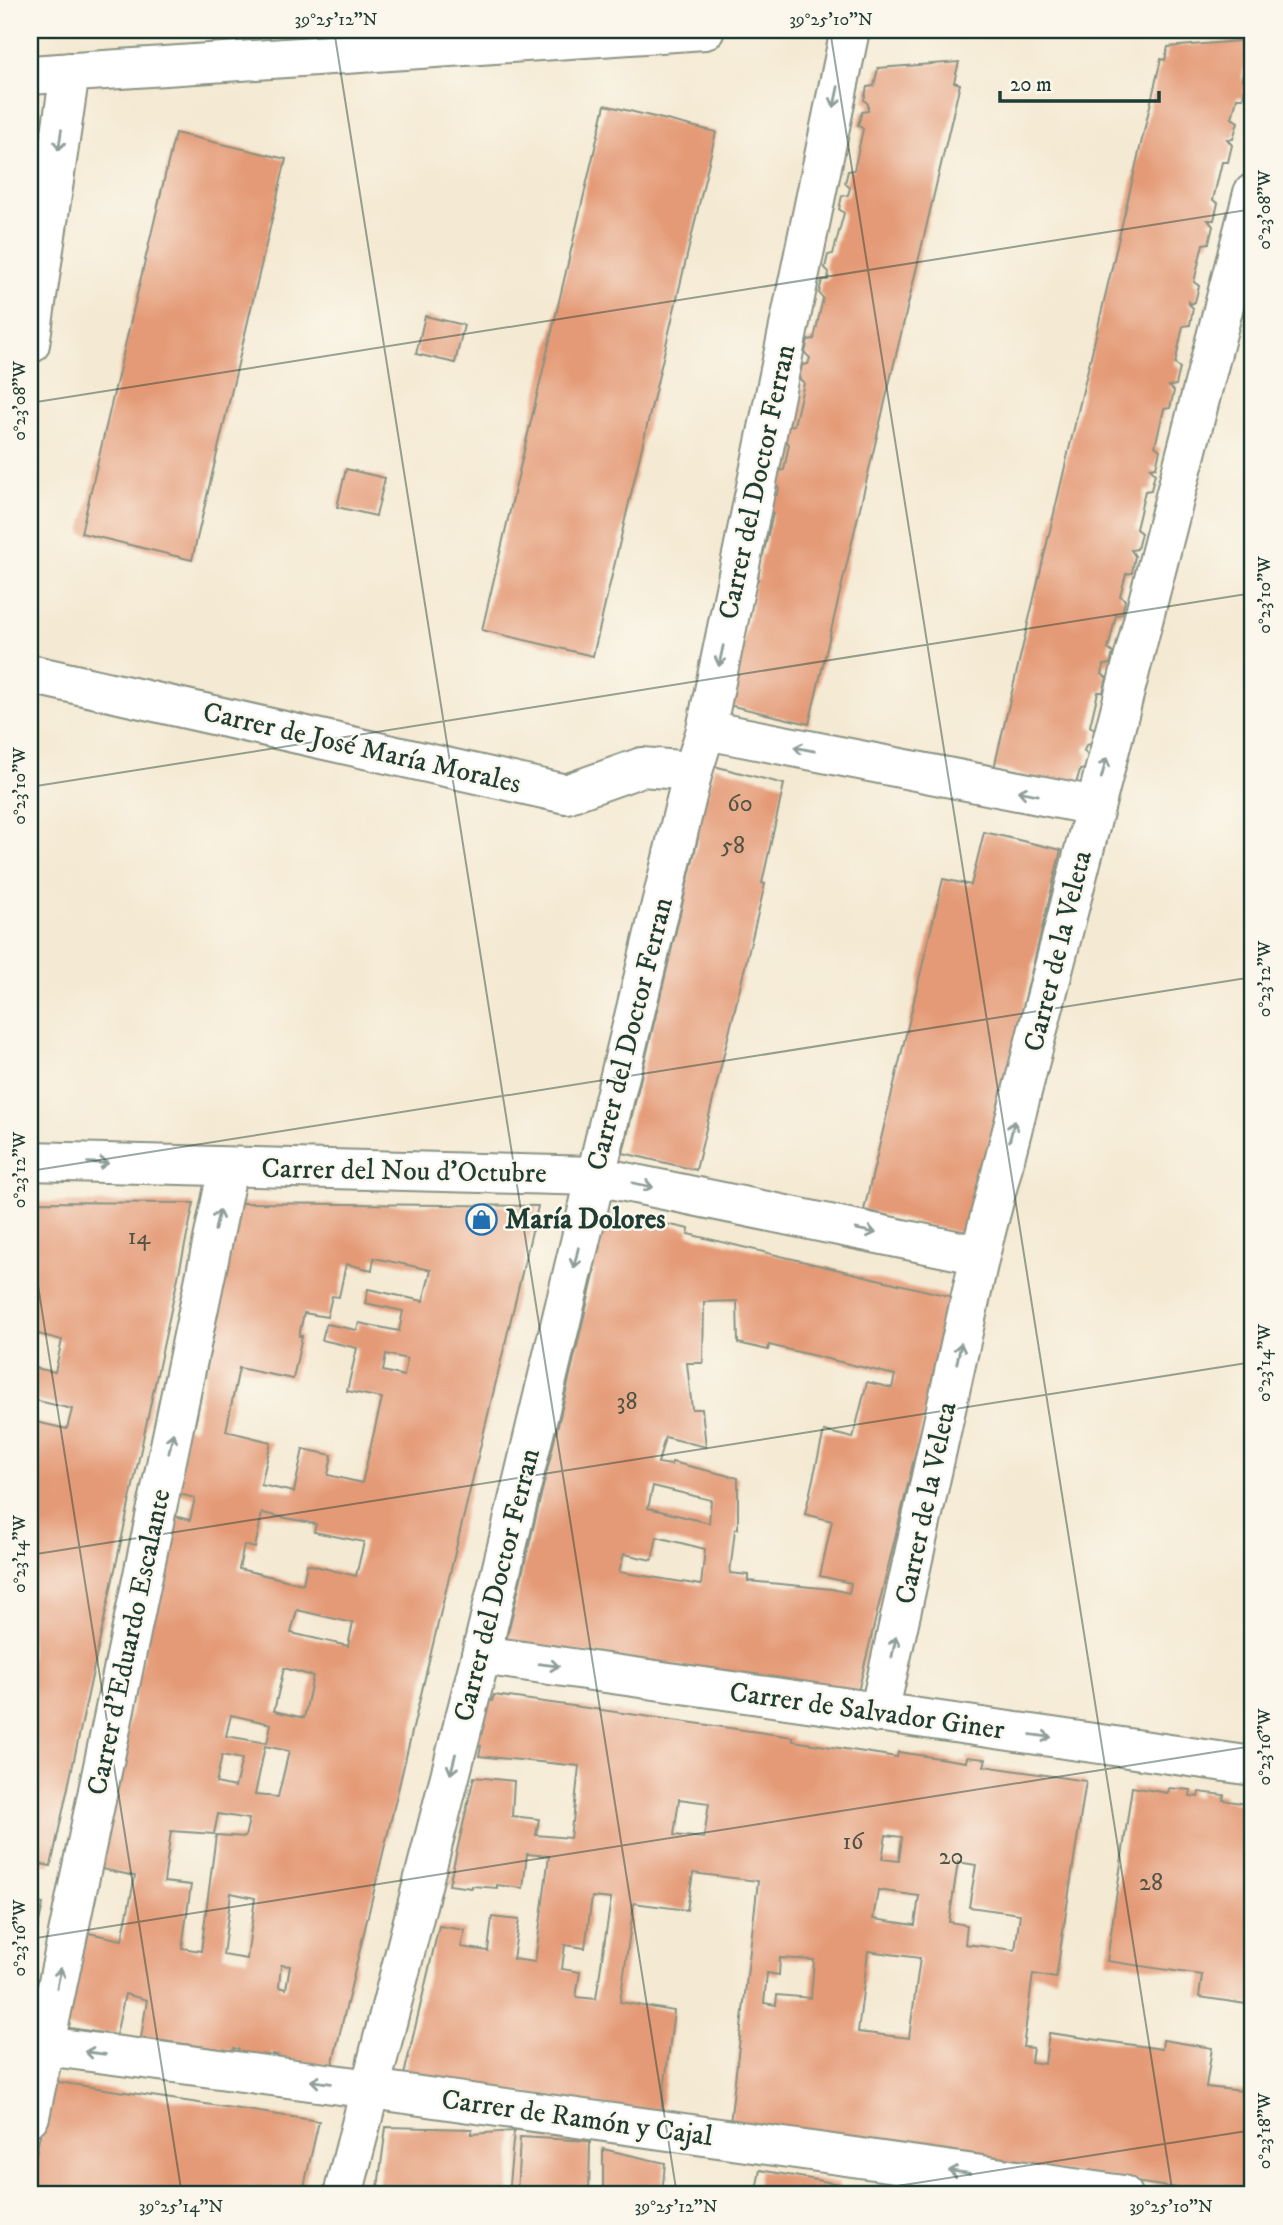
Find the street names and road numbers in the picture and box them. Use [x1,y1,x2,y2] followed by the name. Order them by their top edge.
[711,341,803,623] street label: Carrer del Doctor Ferran
[200,694,524,802] street label: Carrer de José María Morales
[1016,847,1100,1055] street label: Carrer de la Veleta
[579,893,681,1174] street label: Carrer del Doctor Ferran
[261,1151,547,1191] street label: Carrer del Nou d'Octubre
[887,1399,965,1607] street label: Carrer de la Veleta
[446,1444,548,1725] street label: Carrer del Doctor Ferran
[79,1486,179,1798] street label: Carrer d'Eduardo Escalante
[727,1674,1007,1748] street label: Carrer de Salvador Giner
[439,2082,715,2154] street label: Carrer de Ramón y Cajal

